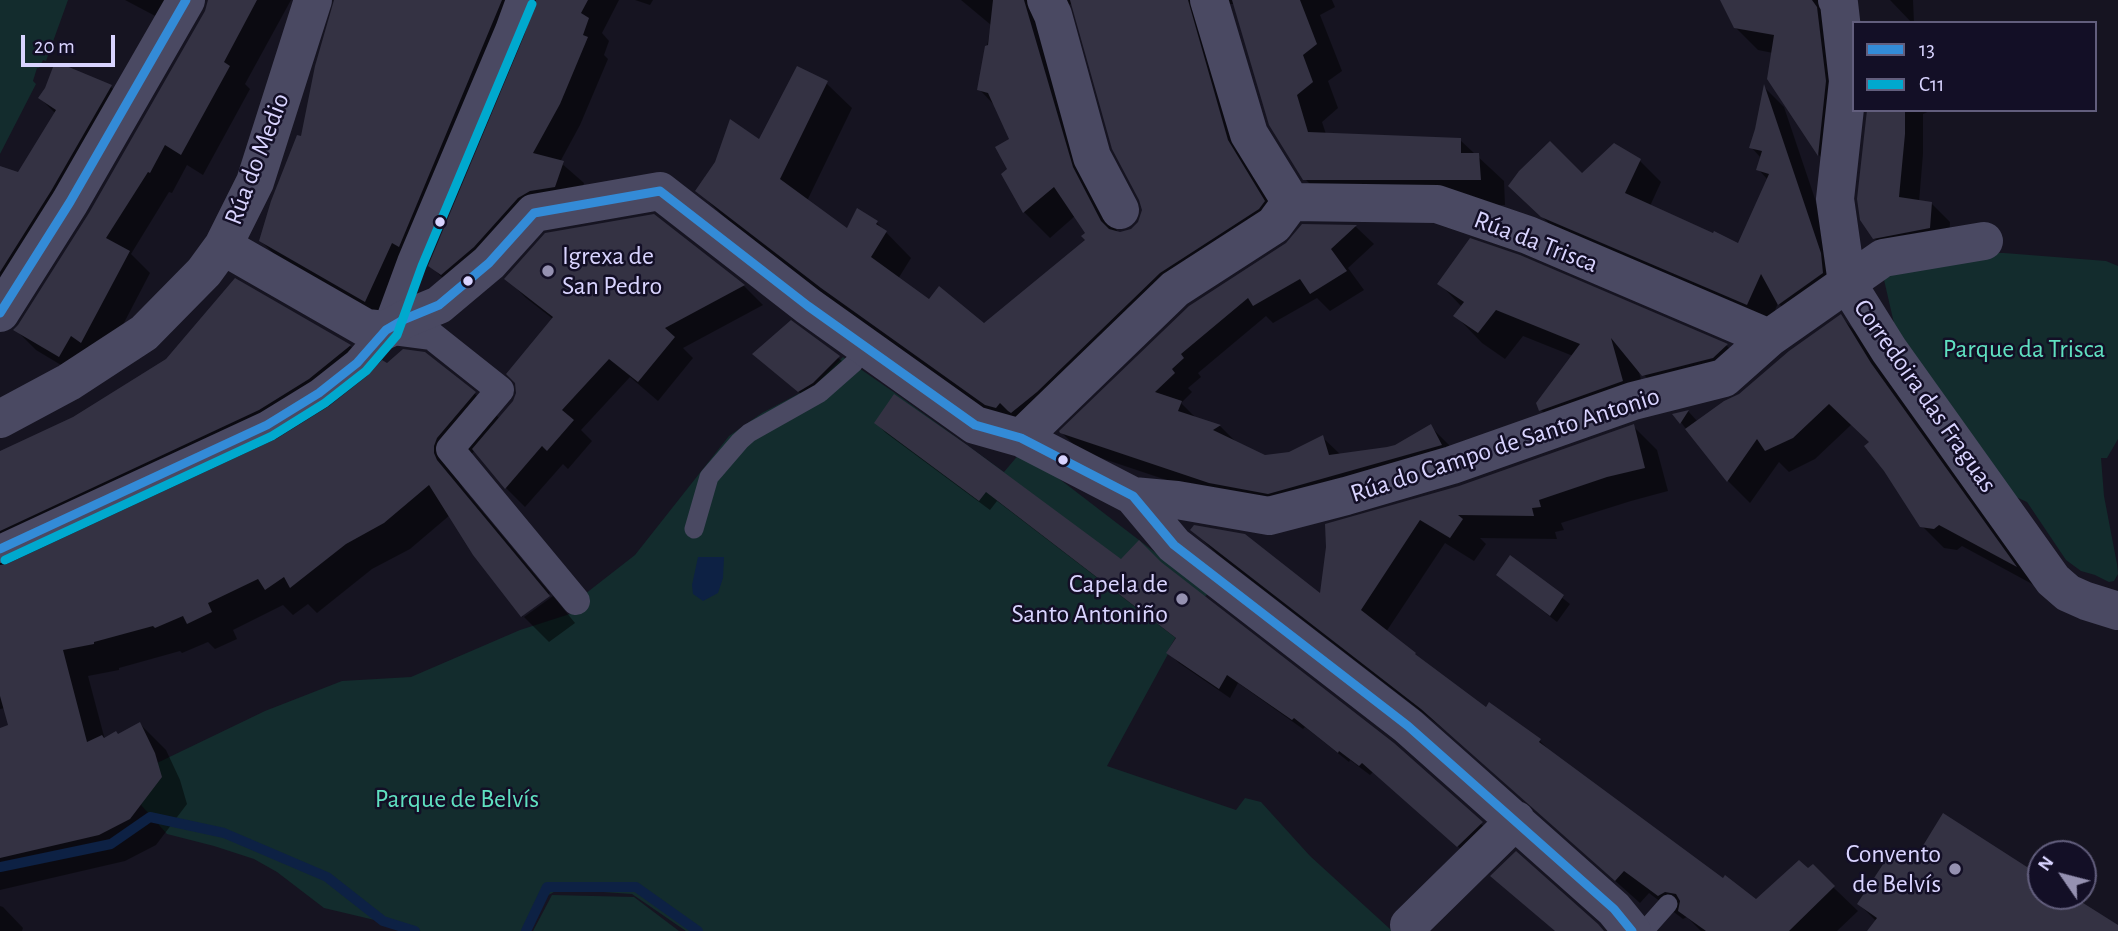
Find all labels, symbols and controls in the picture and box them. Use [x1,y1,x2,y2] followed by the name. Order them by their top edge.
[24,21,119,65] scale bar
[1852,21,2097,112] legend
[34,36,75,57] text: 20 m
[1919,39,1935,60] text: 13
[1919,74,1944,95] text: C11
[218,89,296,229] street label: Rúa do Medio
[1470,204,1602,280] street label: Rúa da Trisca
[433,215,447,229] unlabelled marker
[562,240,662,302] place label: Igrexa de San Pedro
[540,263,556,279] marker: Igrexa de San Pedro
[461,274,475,288] unlabelled marker
[1847,293,2003,499] street label: Corredoira das Fraguas
[1943,333,2105,365] park label: Parque da Trisca
[1347,380,1663,510] street label: Rúa do Campo de Santo Antonio
[1056,453,1070,467] unlabelled marker
[1012,568,1168,630] place label: Capela de Santo Antoniño
[1174,591,1190,607] marker: Capela de Santo Antoniño
[375,783,539,815] park label: Parque de Belvís
[1846,838,1941,900] place label: Convento de Belvís
[2027,840,2097,910] north arrow
[2034,853,2058,875] text: N
[1947,861,1963,877] marker: Convento de Belvís

